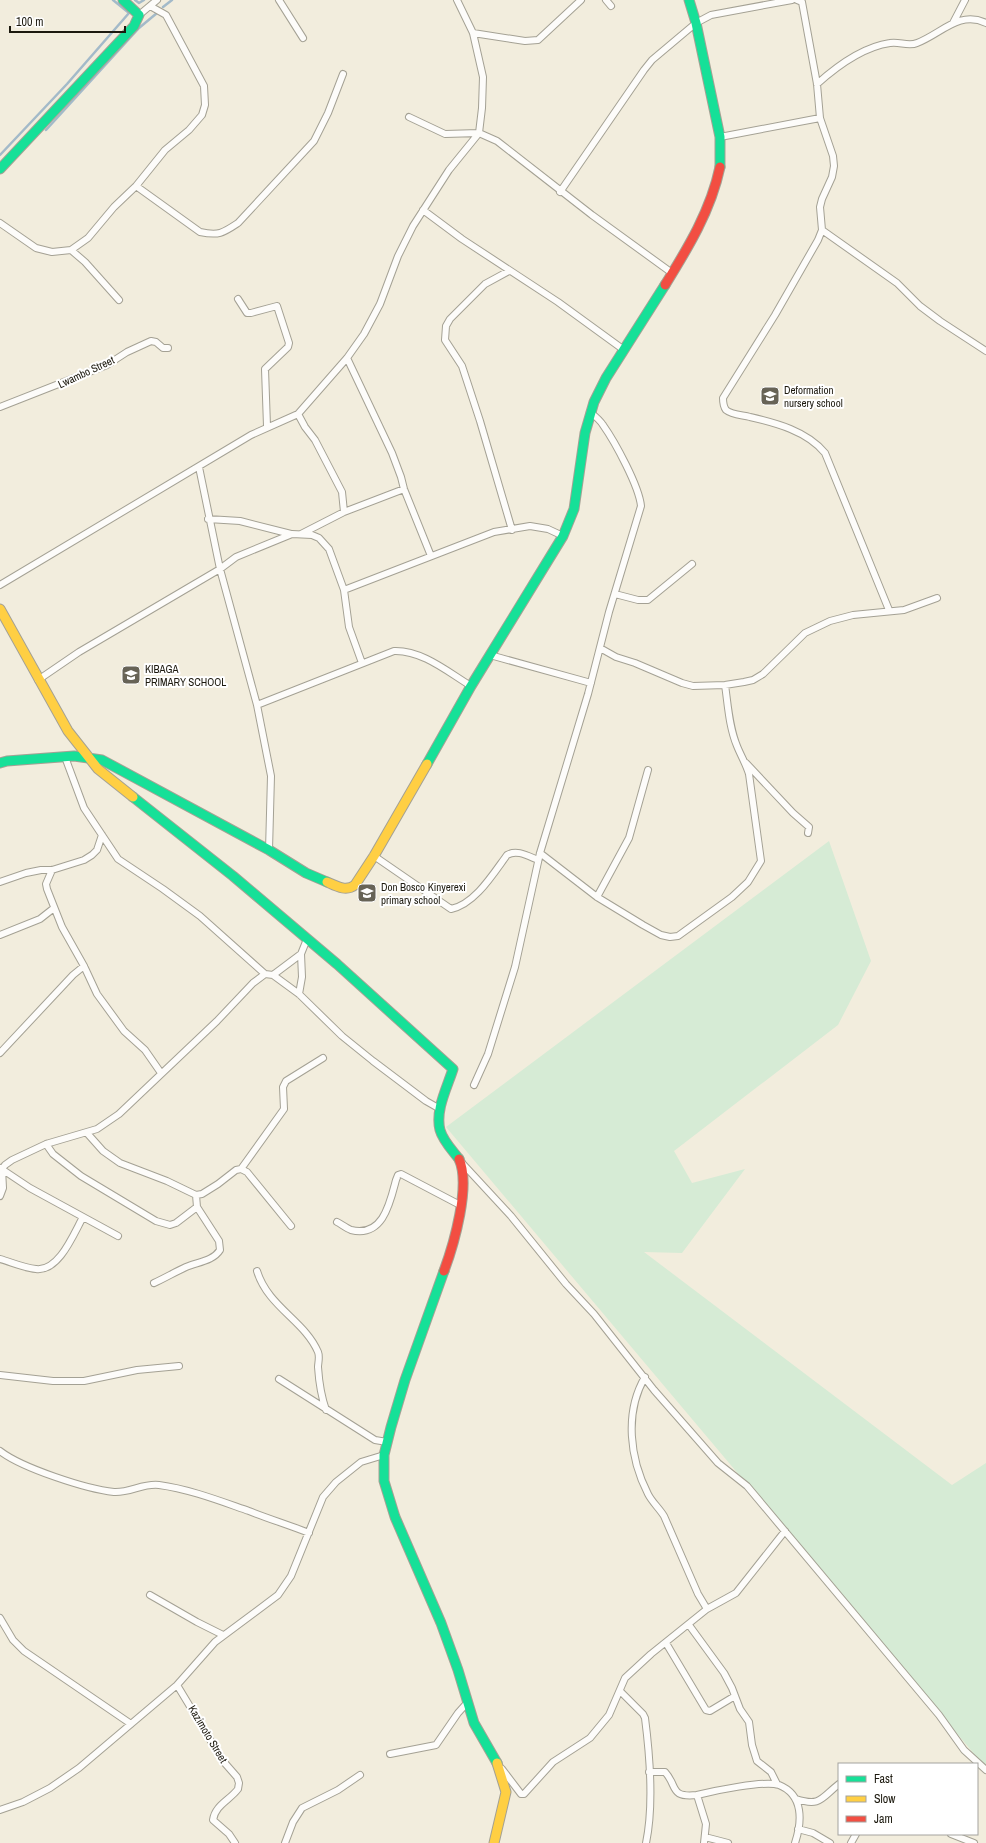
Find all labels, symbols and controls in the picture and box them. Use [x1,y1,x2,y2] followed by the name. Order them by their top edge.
[10,8,125,34] scale bar
[16,14,43,30] text: 100 m
[56,353,117,391] street label: Lwambo Street
[784,383,843,410] place label: Deformation nursery school
[759,385,781,407] school or university icon: Deformation nursery school
[145,662,226,689] place label: KIBAGA PRIMARY SCHOOL
[120,664,142,686] school or university icon: KIBAGA PRIMARY SCHOOL
[381,880,466,907] place label: Don Bosco Kinyerexi primary school
[356,882,378,904] school or university icon: Don Bosco Kinyerexi primary school
[185,1703,231,1766] street label: Kazimoto Street
[838,1763,978,1835] legend
[874,1771,893,1787] text: Fast
[874,1791,896,1807] text: Slow
[874,1811,893,1827] text: Jam

